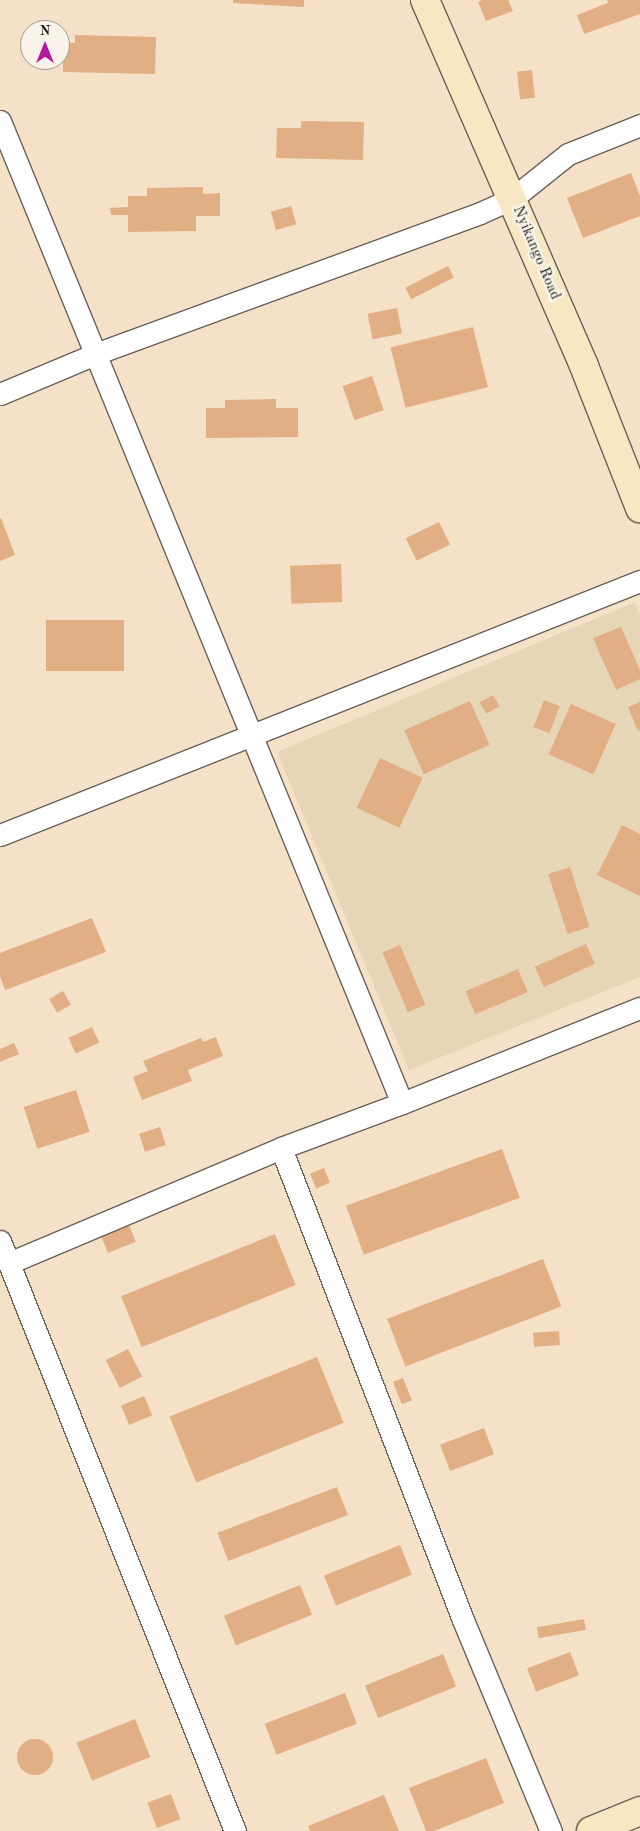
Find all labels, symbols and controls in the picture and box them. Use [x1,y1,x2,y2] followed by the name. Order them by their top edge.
[20,20,70,70] north arrow
[40,24,50,38] text: N
[508,203,564,303] street label: Nyikango Road

